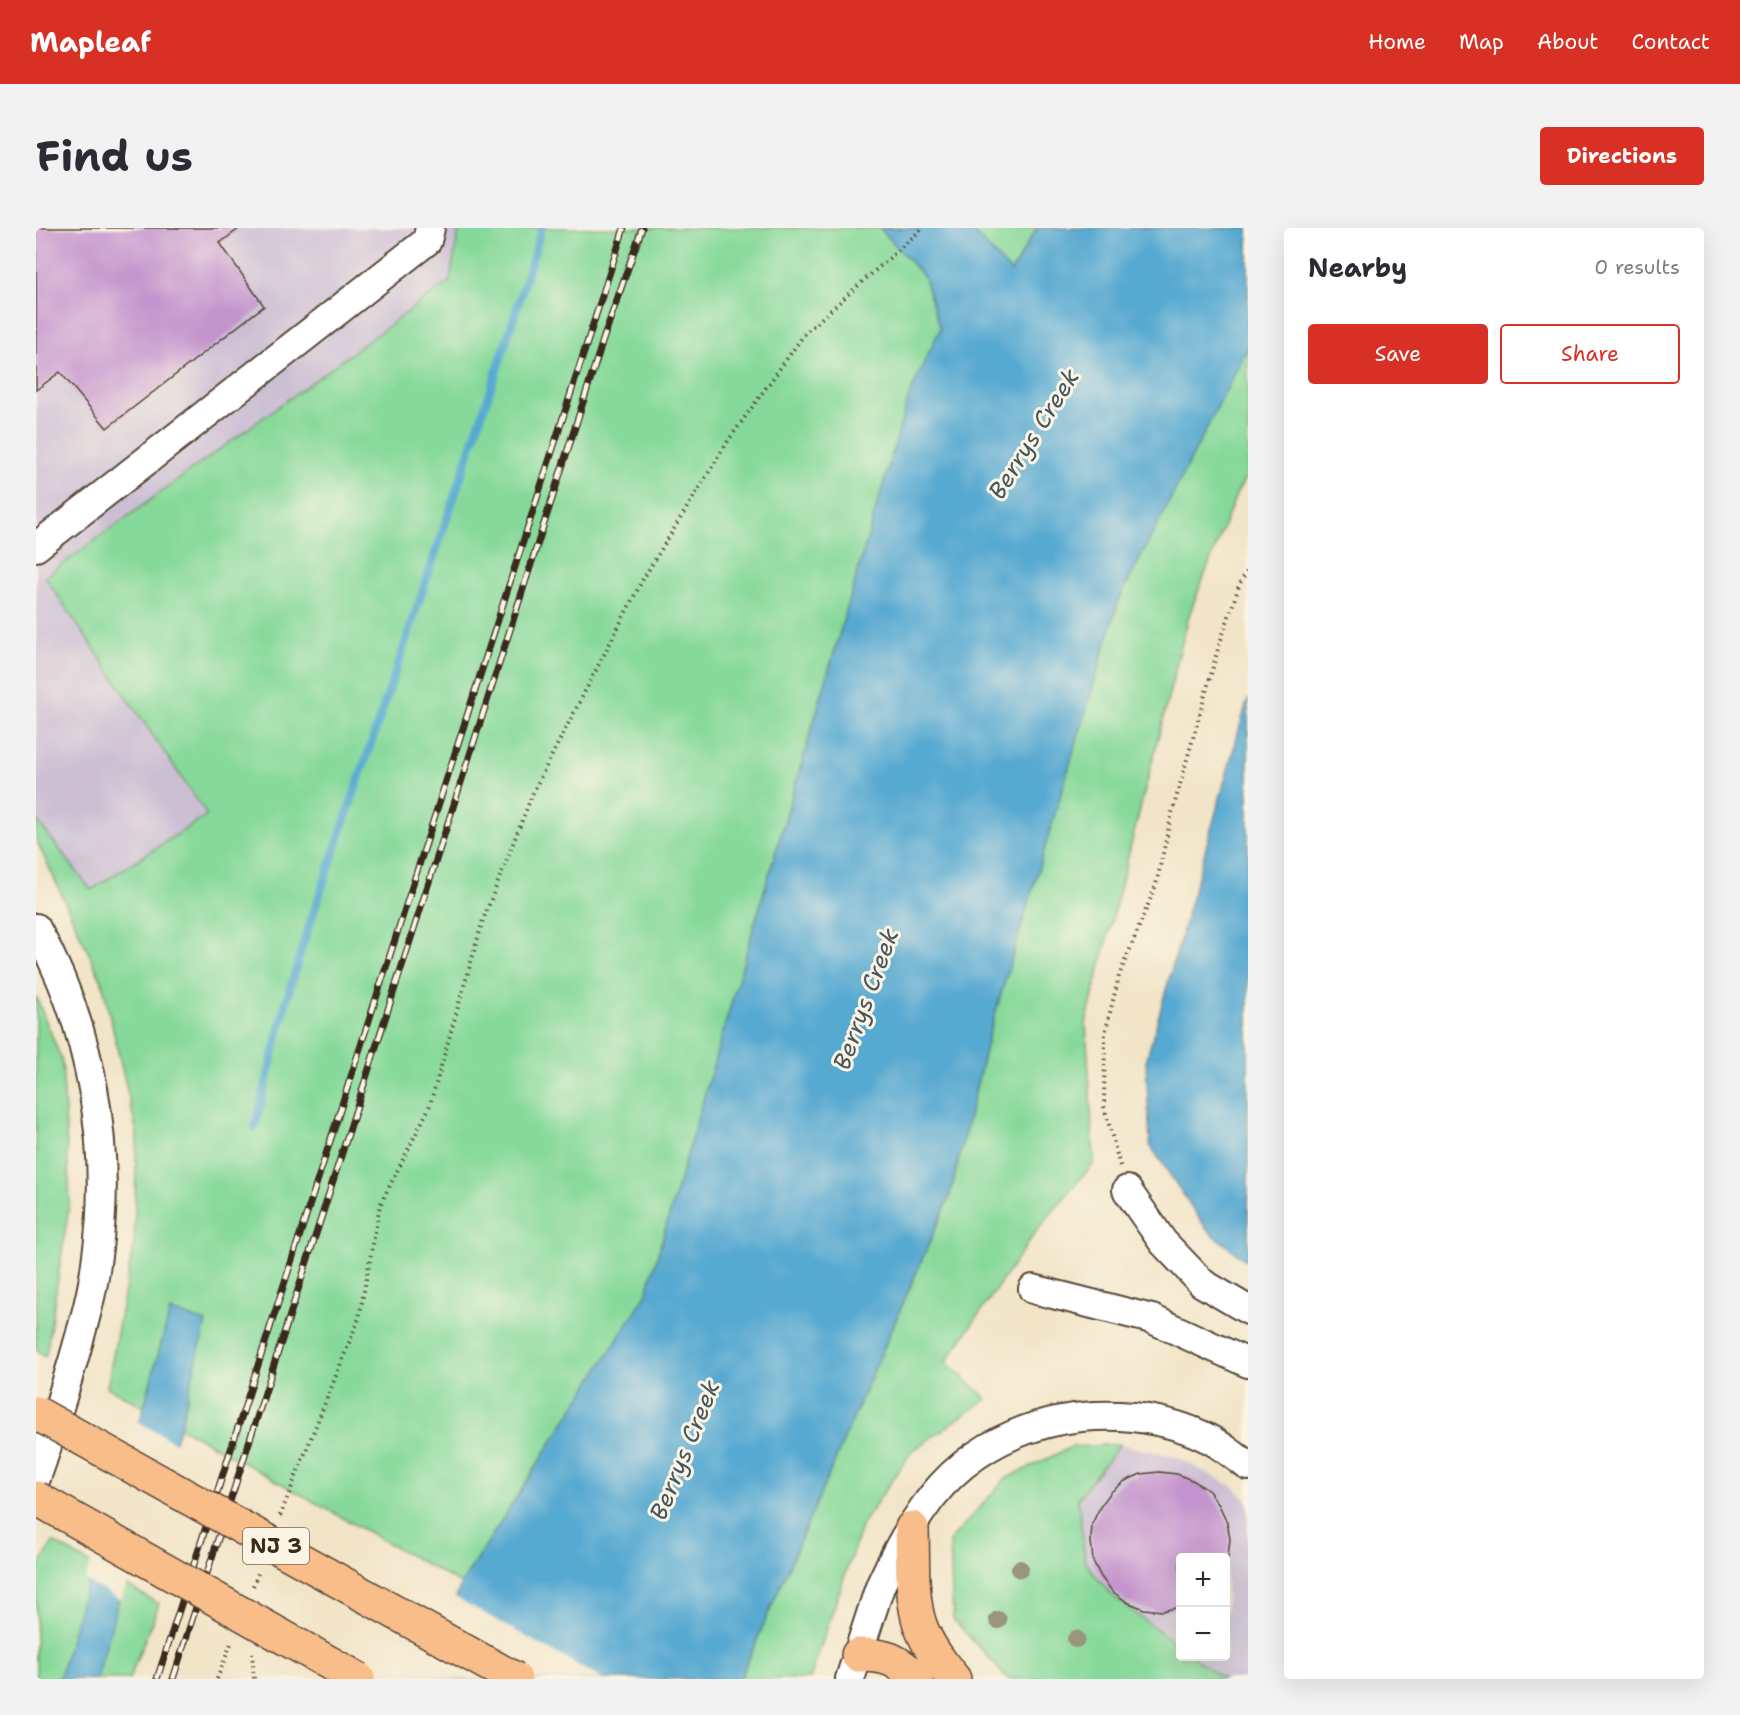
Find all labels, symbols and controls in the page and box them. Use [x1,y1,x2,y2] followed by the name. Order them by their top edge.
[30,23,151,61] text: Mapleaf
[1368,28,1426,56] text: Home
[1459,28,1504,56] text: Map
[1537,28,1598,56] text: About
[1631,28,1710,56] text: Contact
[1540,127,1704,185] button: Directions
[36,128,193,184] text: Find us
[1308,250,1407,285] text: Nearby
[1594,254,1680,280] text: 0 results
[1308,324,1488,384] button: Save
[1500,324,1680,384] button: Share
[981,362,1087,505] water label: Berrys Creek
[826,924,907,1074] water label: Berrys Creek
[642,1375,728,1525] water label: Berrys Creek
[243,1528,309,1564] road number: NJ 3
[1176,1553,1230,1661] map controls
[1176,1553,1230,1607] button: +
[1176,1607,1230,1661] button: −

